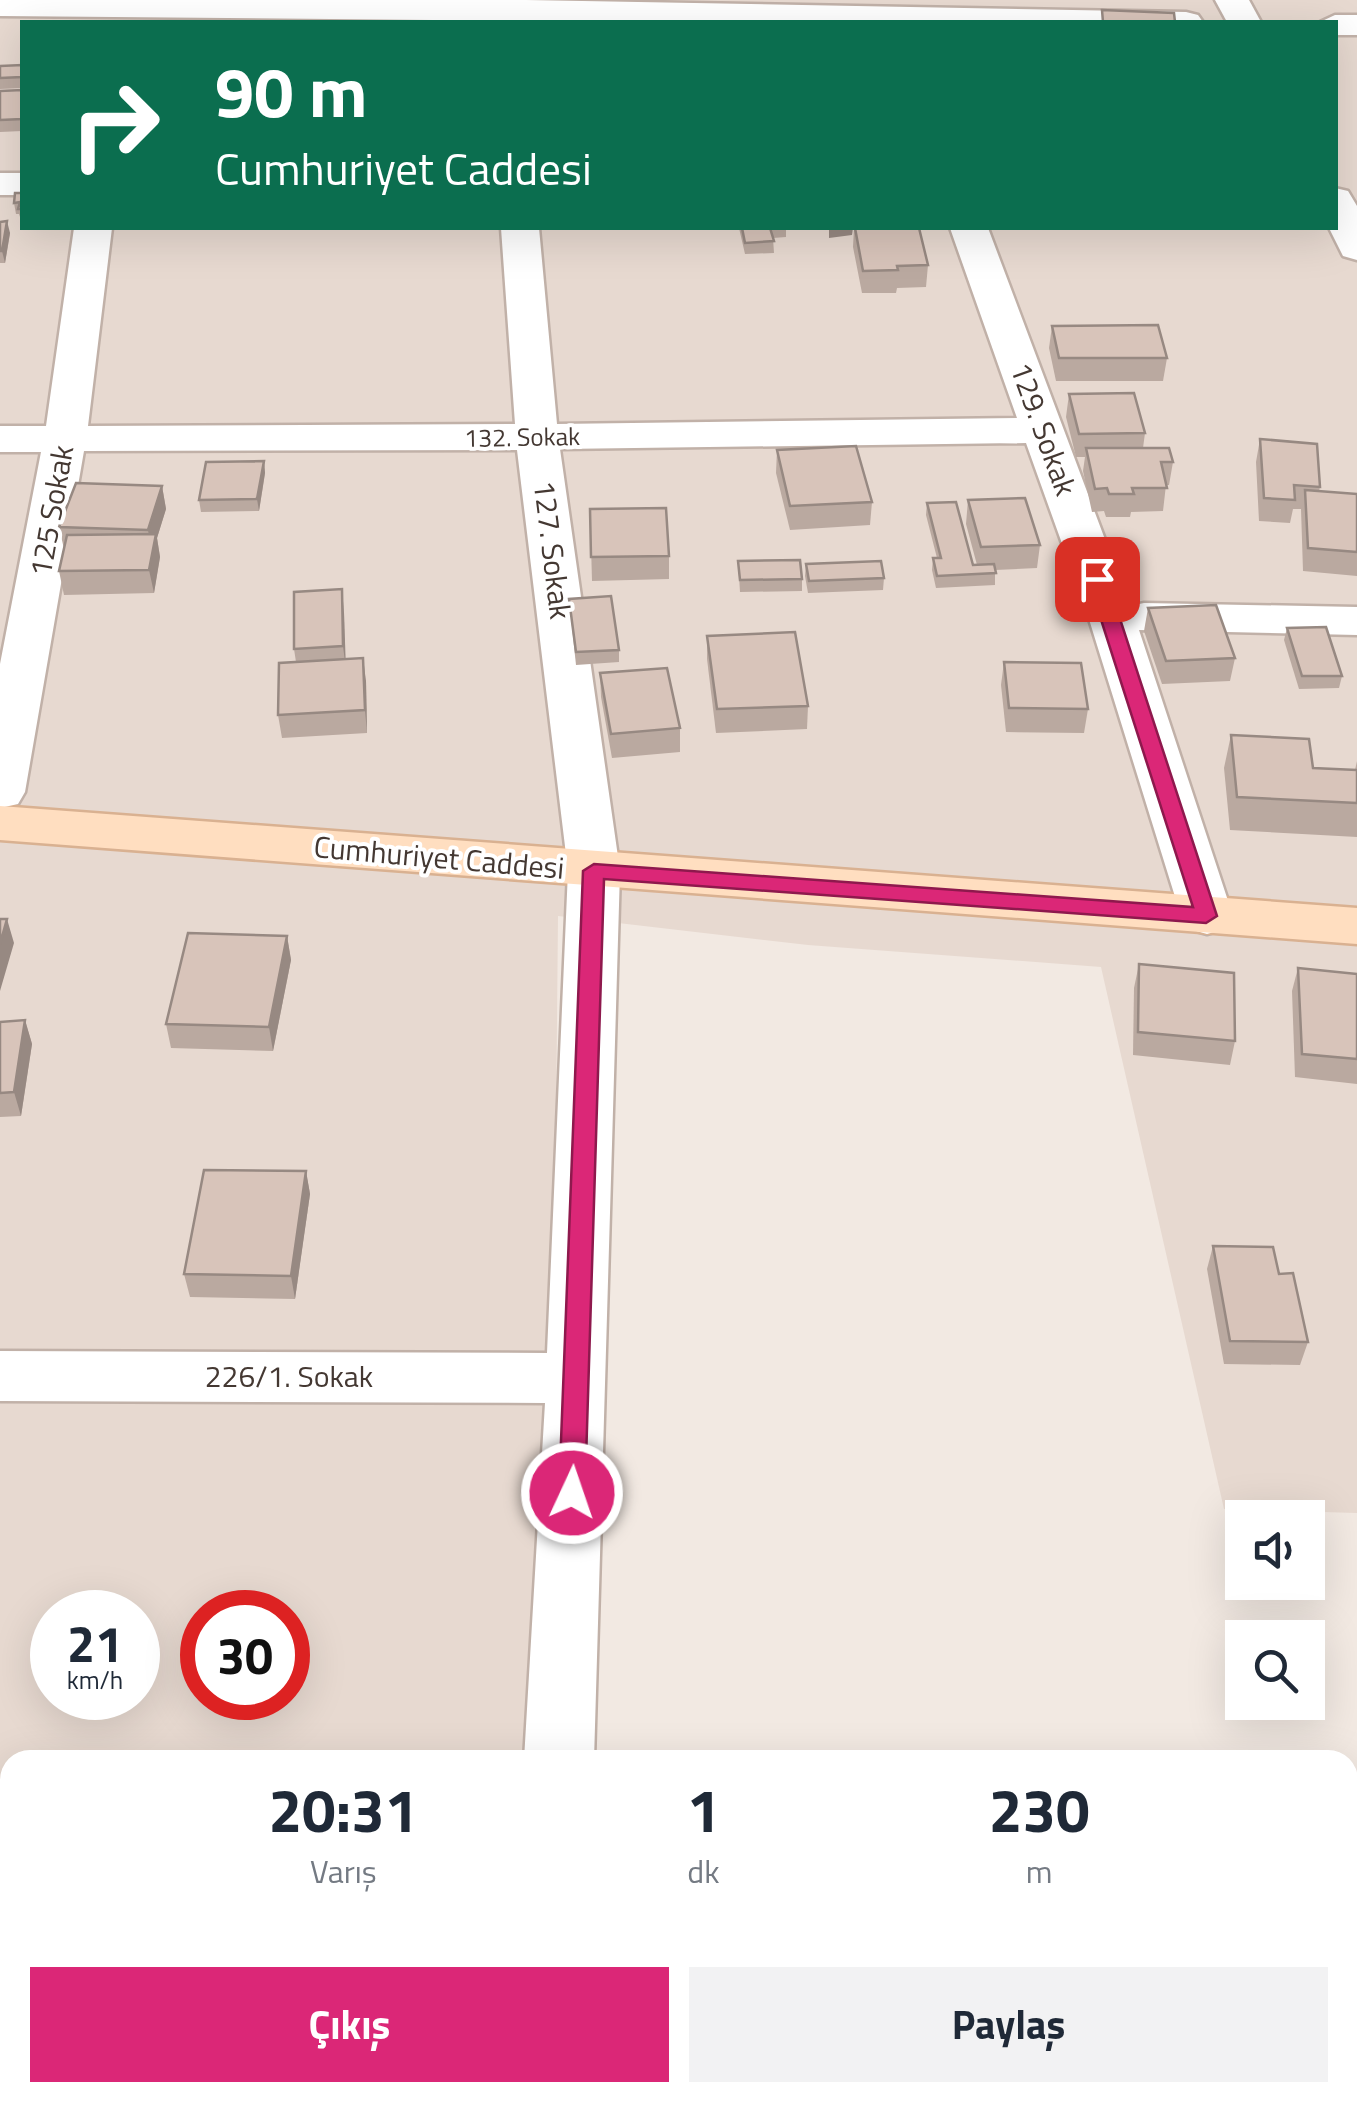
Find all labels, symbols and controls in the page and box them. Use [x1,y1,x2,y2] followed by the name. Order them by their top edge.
[215,38,368,144] text: 90 m
[50,60,180,190] icon: right
[215,134,592,202] text: Cumhuriyet Caddesi
[999,355,1089,502] street label: 129. Sokak
[464,417,580,457] street label: 132. Sokak
[17,441,85,580] street label: 125 Sokak
[522,478,584,622] street label: 127. Sokak
[1055,537,1140,622] pin
[1070,552,1125,607] icon: arrive
[312,823,566,891] street label: Cumhuriyet Caddesi
[205,1353,373,1399] street label: 226/1. Sokak
[520,1441,624,1545] position arrow
[1225,1500,1325,1720] map controls
[1225,1500,1325,1600] button: sound
[180,1590,310,1720] speed limit sign: 30
[67,1605,123,1681] text: 21
[1225,1620,1325,1720] button: search
[67,1661,123,1699] text: km/h
[268,1764,418,1855] text: 20:31
[687,1764,720,1855] text: 1
[989,1764,1090,1855] text: 230
[310,1847,377,1895] text: Varış
[687,1847,720,1895] text: dk
[1026,1847,1053,1895] text: m
[30,1967,669,2082] button: Çıkış
[689,1967,1328,2082] button: Paylaş

